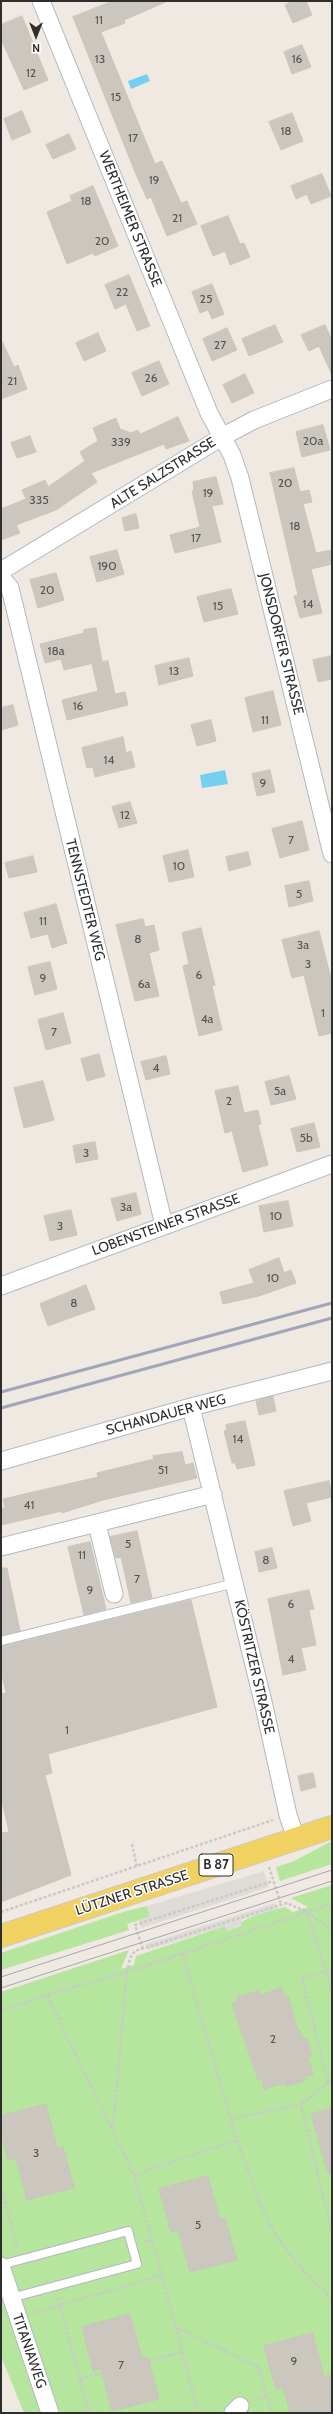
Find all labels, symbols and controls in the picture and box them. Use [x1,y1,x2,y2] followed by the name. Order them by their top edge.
[95,13,103,27] house number: 11
[16,16,56,56] north arrow
[32,41,40,55] text: N
[95,52,105,66] house number: 13
[292,52,302,66] house number: 16
[26,66,36,80] house number: 12
[111,90,121,104] house number: 15
[280,124,292,138] house number: 18
[128,131,138,145] house number: 17
[95,148,165,290] street label: WERTHEIMER STRASSE
[149,173,159,187] house number: 19
[80,194,92,208] house number: 18
[172,211,182,225] house number: 21
[95,234,109,248] house number: 20
[116,285,128,299] house number: 22
[200,292,212,306] house number: 25
[214,338,226,352] house number: 27
[144,371,158,385] house number: 26
[7,374,17,388] house number: 21
[107,434,219,512] street label: ALTE SALZSTRASSE
[303,434,323,448] house number: 20a
[111,435,131,449] house number: 339
[278,476,292,490] house number: 20
[203,486,213,500] house number: 19
[29,493,49,507] house number: 335
[289,519,301,533] house number: 18
[191,531,201,545] house number: 17
[97,559,117,573] house number: 190
[255,571,307,717] street label: JONSDORFER STRASSE
[40,583,54,597] house number: 20
[303,597,313,611] house number: 14
[213,599,223,613] house number: 15
[48,644,64,658] house number: 18a
[169,664,179,678] house number: 13
[73,699,83,713] house number: 16
[261,713,269,727] house number: 11
[104,753,114,767] house number: 14
[260,776,266,790] house number: 9
[120,808,130,822] house number: 12
[288,833,294,847] house number: 7
[62,837,108,963] street label: TENNSTEDTER WEG
[173,859,185,873] house number: 10
[296,887,302,901] house number: 5
[39,914,47,928] house number: 11
[134,932,142,946] house number: 8
[297,938,309,952] house number: 3a
[305,957,311,971] house number: 3
[196,968,202,982] house number: 6
[40,971,46,985] house number: 9
[138,977,150,991] house number: 6a
[321,1006,325,1020] house number: 1
[201,1012,213,1026] house number: 4a
[51,1025,57,1039] house number: 7
[153,1061,159,1075] house number: 4
[274,1084,286,1098] house number: 5a
[226,1094,232,1108] house number: 2
[299,1131,313,1145] house number: 5b
[83,1146,89,1160] house number: 3
[90,1190,242,1260] street label: LOBENSTEINER STRASSE
[120,1200,132,1214] house number: 3a
[270,1209,282,1223] house number: 10
[57,1219,63,1233] house number: 3
[267,1271,279,1285] house number: 10
[70,1296,78,1310] house number: 8
[104,1391,228,1439] street label: SCHANDAUER WEG
[233,1432,243,1446] house number: 14
[158,1463,168,1477] house number: 51
[24,1498,34,1512] house number: 41
[125,1537,131,1551] house number: 5
[78,1548,86,1562] house number: 11
[262,1553,270,1567] house number: 8
[134,1572,140,1586] house number: 7
[87,1583,93,1597] house number: 9
[288,1597,294,1611] house number: 6
[230,1598,278,1736] street label: KÖSTRITZER STRASSE
[288,1652,294,1666] house number: 4
[65,1723,69,1737] house number: 1
[199,1854,233,1876] road number: B 87
[73,1867,191,1919] street label: LÜTZNER STRASSE
[270,2032,276,2046] house number: 2
[33,2146,39,2160] house number: 3
[195,2218,201,2232] house number: 5
[8,2311,50,2391] street label: TITANIAWEG
[291,2354,297,2368] house number: 9
[118,2358,124,2372] house number: 7

